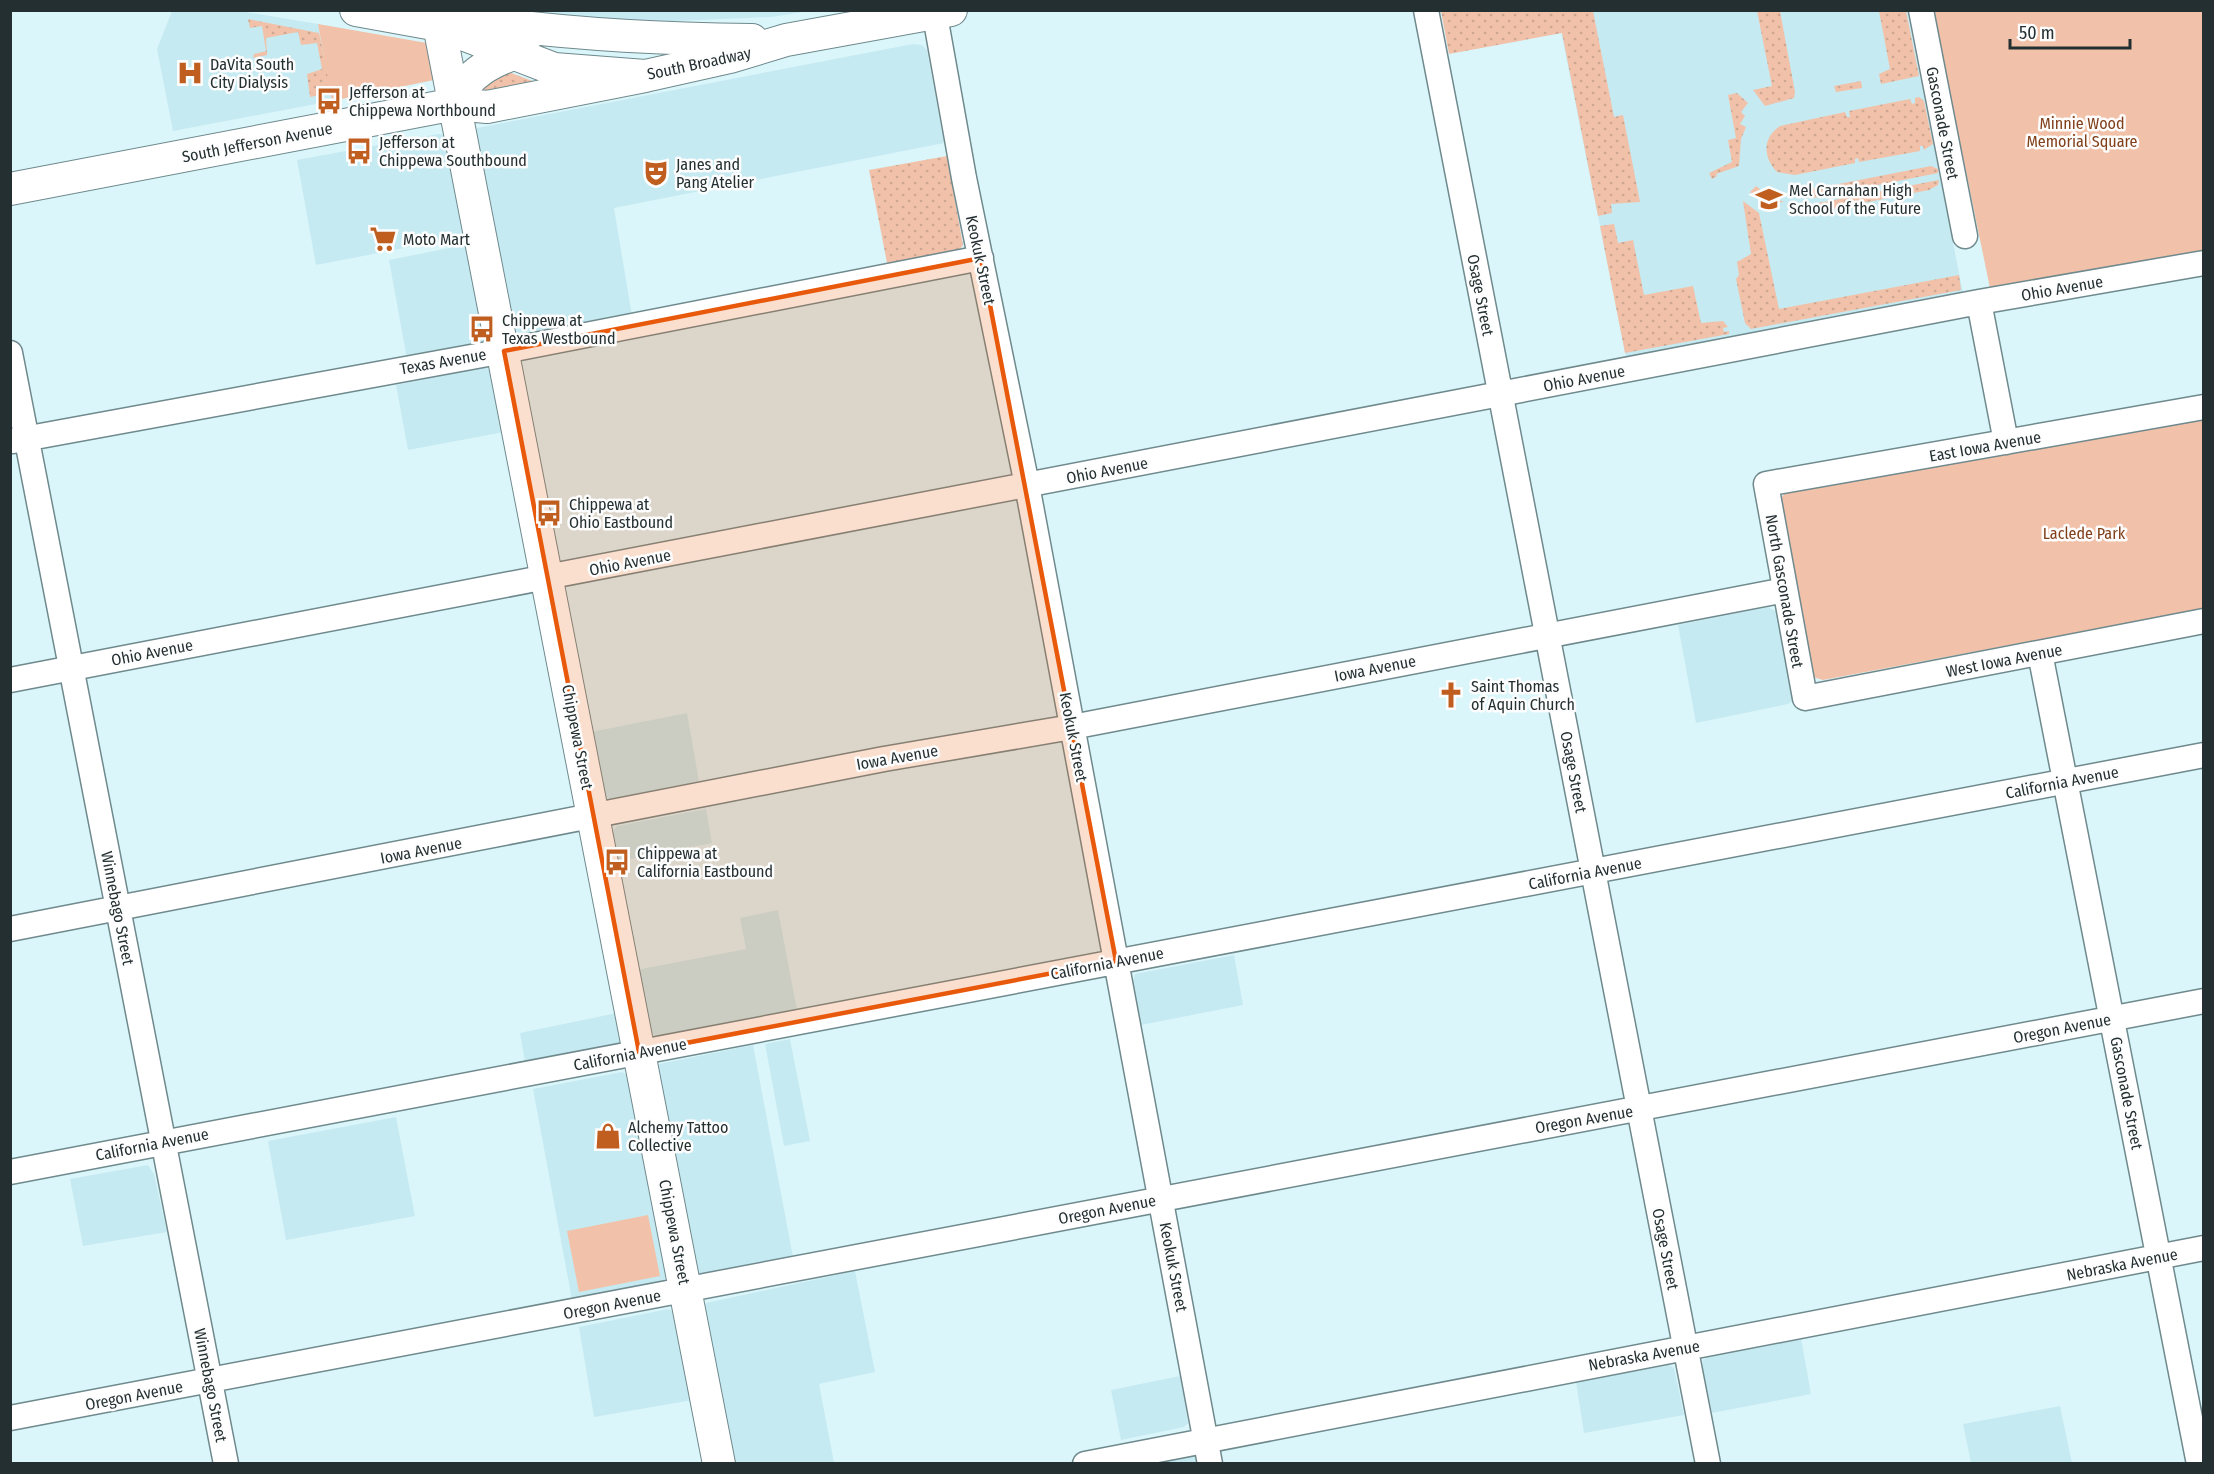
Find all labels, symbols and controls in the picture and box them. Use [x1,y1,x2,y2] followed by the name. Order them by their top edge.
[2010,12,2130,50] scale bar
[2019,22,2055,44] text: 50 m
[645,43,754,84] street label: South Broadway
[210,55,294,92] place label: DaVita South City Dialysis
[175,58,205,88] hospital icon: DaVita South City Dialysis
[1922,65,1963,182] street label: Gasconade Street
[349,83,496,120] place label: Jefferson at Chippewa Northbound
[314,86,344,116] bus stop icon: Jefferson at Chippewa Northbound
[2026,114,2138,151] park label: Minnie Wood Memorial Square
[180,119,334,166] street label: South Jefferson Avenue
[379,133,527,170] place label: Jefferson at Chippewa Southbound
[344,136,374,166] bus stop icon: Jefferson at Chippewa Southbound
[676,155,755,192] place label: Janes and Pang Atelier
[641,158,671,188] theatre icon: Janes and Pang Atelier
[1789,181,1921,218] place label: Mel Carnahan High School of the Future
[1754,184,1784,214] school or university icon: Mel Carnahan High School of the Future
[962,214,999,307] street label: Keokuk Street
[368,224,398,254] supermarket icon: Moto Mart
[403,230,471,249] place label: Moto Mart
[1463,253,1498,338] street label: Osage Street
[2020,272,2105,305] street label: Ohio Avenue
[502,311,615,348] place label: Chippewa at Texas Westbound
[467,314,497,344] bus stop icon: Chippewa at Texas Westbound
[398,345,488,378] street label: Texas Avenue
[1542,361,1627,396] street label: Ohio Avenue
[1928,427,2043,466] street label: East Iowa Avenue
[1065,453,1150,488] street label: Ohio Avenue
[569,495,673,532] place label: Chippewa at Ohio Eastbound
[534,498,564,528] bus stop icon: Chippewa at Ohio Eastbound
[1762,513,1808,670] street label: North Gasconade Street
[2043,524,2126,543] park label: Laclede Park
[588,545,673,580] street label: Ohio Avenue
[110,635,195,670] street label: Ohio Avenue
[1944,640,2064,681] street label: West Iowa Avenue
[1333,651,1418,686] street label: Iowa Avenue
[1471,677,1575,714] place label: Saint Thomas of Aquin Church
[1436,680,1466,710] church icon: Saint Thomas of Aquin Church
[558,683,597,792] street label: Chippewa Street
[1056,691,1092,784] street label: Keokuk Street
[1556,730,1591,815] street label: Osage Street
[855,741,939,774] street label: Iowa Avenue
[2004,762,2120,803] street label: California Avenue
[379,833,464,868] street label: Iowa Avenue
[637,844,773,881] place label: Chippewa at California Eastbound
[602,847,632,877] bus stop icon: Chippewa at California Eastbound
[97,850,138,967] street label: Winnebago Street
[1527,853,1643,894] street label: California Avenue
[1049,943,1165,984] street label: California Avenue
[2012,1010,2113,1047] street label: Oregon Avenue
[572,1034,688,1075] street label: California Avenue
[2106,1035,2147,1152] street label: Gasconade Street
[1534,1102,1635,1137] street label: Oregon Avenue
[628,1118,728,1155] place label: Alchemy Tattoo Collective
[593,1121,623,1151] shop icon: Alchemy Tattoo Collective
[94,1124,210,1165] street label: California Avenue
[655,1178,694,1287] street label: Chippewa Street
[1057,1191,1158,1228] street label: Oregon Avenue
[1648,1207,1683,1292] street label: Osage Street
[1156,1221,1192,1314] street label: Keokuk Street
[2065,1244,2179,1285] street label: Nebraska Avenue
[562,1286,663,1323] street label: Oregon Avenue
[190,1327,231,1444] street label: Winnebago Street
[1587,1336,1701,1375] street label: Nebraska Avenue
[84,1377,185,1414] street label: Oregon Avenue

